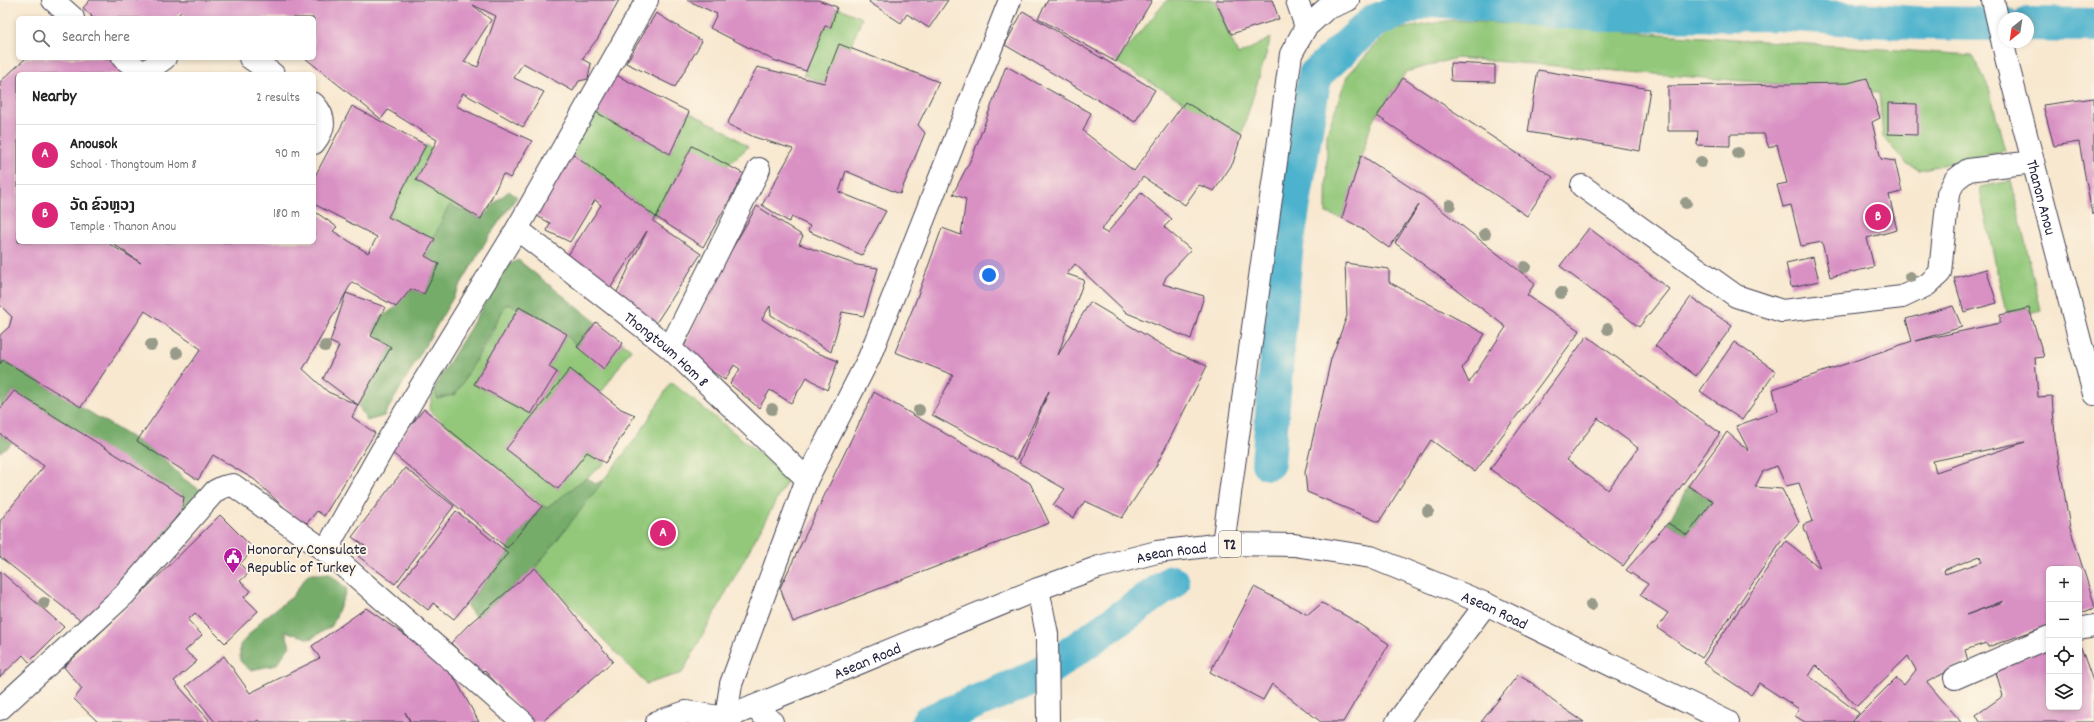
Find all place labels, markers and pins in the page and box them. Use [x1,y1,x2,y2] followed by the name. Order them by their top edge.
[1865,202,1891,232] pin: B
[650,518,676,548] pin: A
[247,539,367,580] place label: Honorary Consulate Republic of Turkey
[222,546,244,574] public building icon: Honorary Consulate Republic of Turkey

